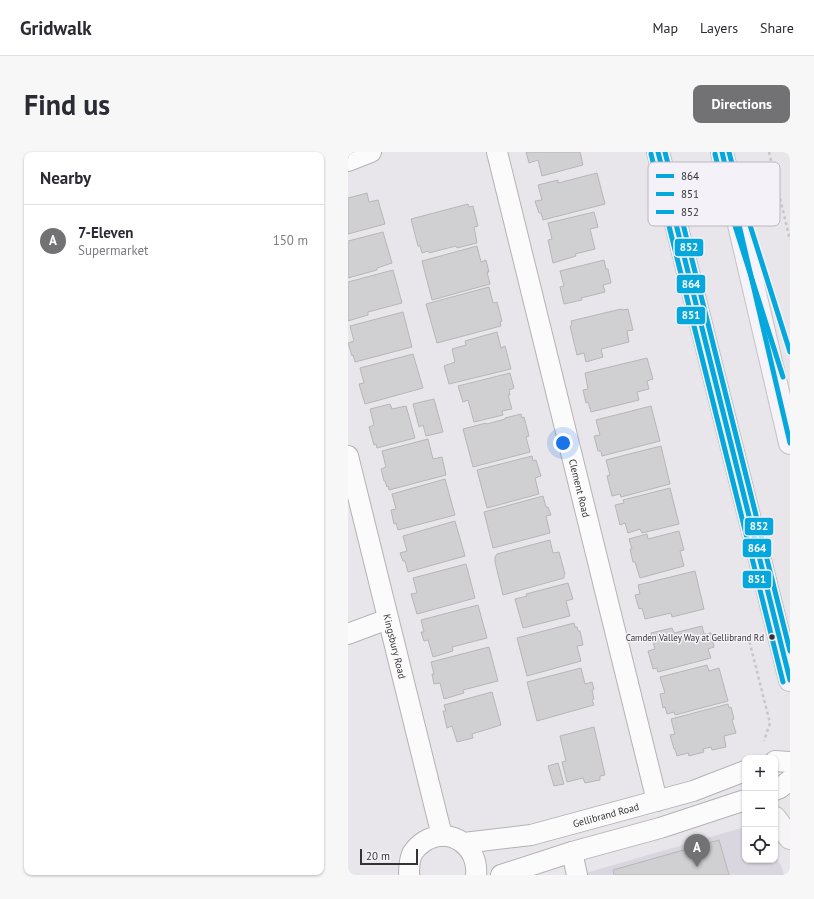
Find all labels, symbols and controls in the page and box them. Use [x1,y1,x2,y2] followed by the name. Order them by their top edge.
[20,16,92,40] text: Gridwalk
[652,19,678,37] text: Map
[700,19,738,37] text: Layers
[760,19,794,37] text: Share
[693,85,790,123] button: Directions
[24,86,110,123] text: Find us
[648,162,780,226] legend
[40,167,91,189] text: Nearby
[681,169,699,183] text: 864
[681,187,699,201] text: 851
[681,205,699,219] text: 852
[78,223,133,242] text: 7-Eleven
[49,232,57,249] text: A
[273,232,308,249] text: 150 m
[674,238,704,257] line badge: 852
[680,240,698,254] text: 852
[78,242,148,259] text: Supermarket
[676,274,706,294] line badge: 864
[682,277,701,291] text: 864
[676,306,706,325] line badge: 851
[682,308,700,322] text: 851
[553,433,573,453] your location
[566,458,593,519] street label: Clement Road
[744,517,774,536] line badge: 852
[750,519,768,533] text: 852
[742,538,772,558] line badge: 864
[748,541,767,555] text: 864
[742,570,772,589] line badge: 851
[748,572,766,586] text: 851
[380,613,409,680] street label: Kingsbury Road
[626,632,764,643] place label: Camden Valley Way at Gellibrand Rd
[767,632,777,642] marker: Camden Valley Way at Gellibrand Rd
[742,755,778,863] map controls
[742,755,778,791] button: +
[742,791,778,827] button: −
[571,800,641,830] street label: Gellibrand Road
[742,827,778,863] button: locate
[684,834,710,867] pin: A
[360,847,418,866] scale bar
[366,849,390,863] text: 20 m

